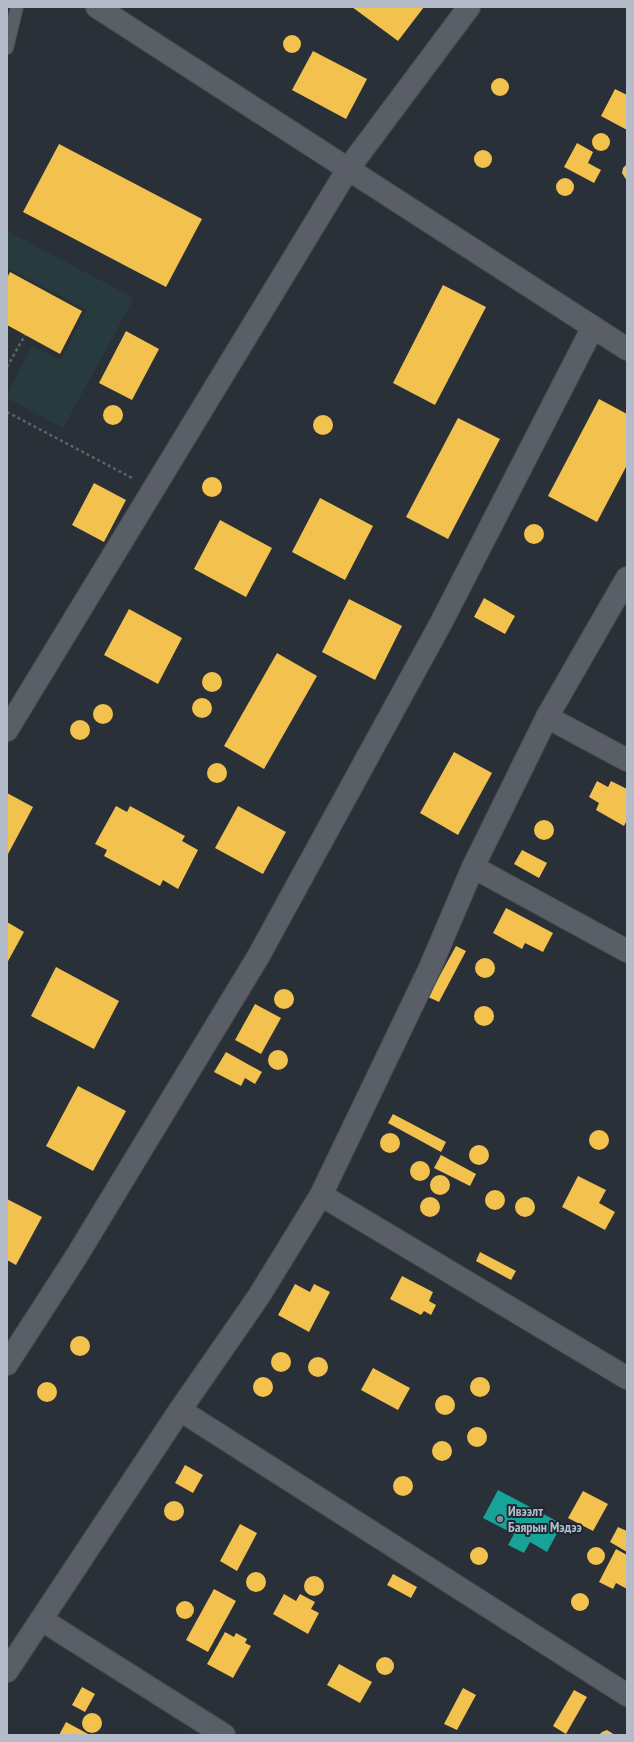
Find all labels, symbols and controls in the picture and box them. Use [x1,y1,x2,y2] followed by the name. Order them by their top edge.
[508,1502,582,1536] place label: Ивээлт Баярын Мэдээ
[495,1514,505,1524] marker: Ивээлт Баярын Мэдээ

